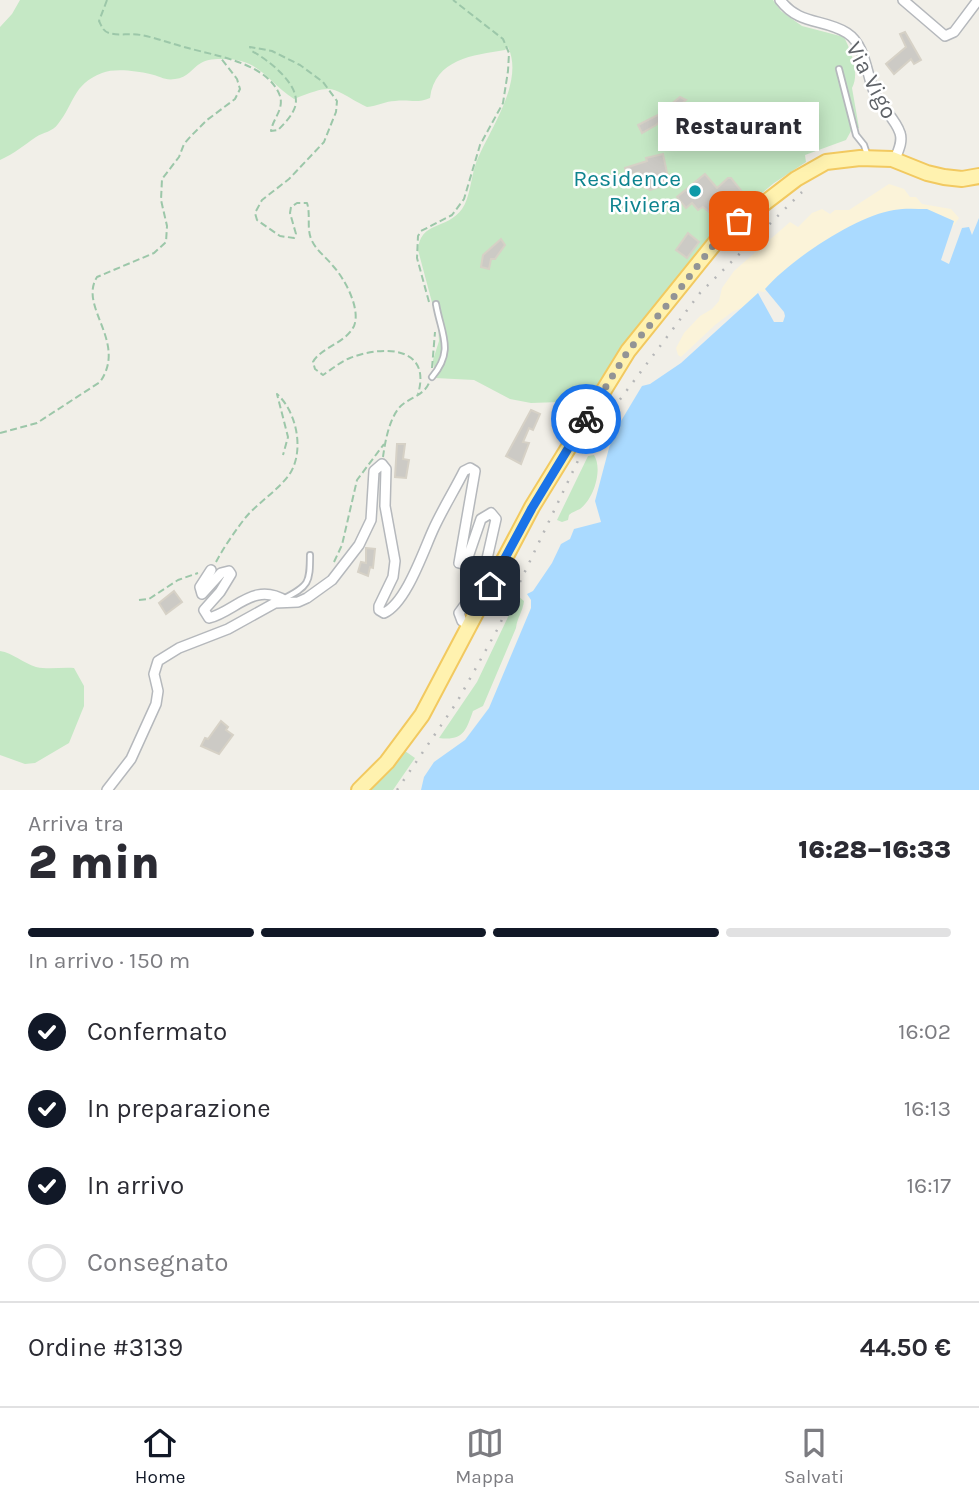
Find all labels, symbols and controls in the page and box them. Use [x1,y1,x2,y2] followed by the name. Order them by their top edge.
[840,37,903,123] street label: Via Vigo
[658,102,820,151] callout: Restaurant
[675,113,802,140] text: Restaurant
[573,165,681,218] place label: Residence Riviera
[687,183,703,199] marker: Residence Riviera
[709,191,769,251] pin
[720,202,758,240] icon: bag
[551,384,621,454] courier
[567,400,605,438] icon: bike
[460,556,520,616] pin
[471,567,509,605] icon: home
[28,810,124,837] text: Arriva tra
[798,834,951,865] text: 16:28–16:33
[28,836,160,890] text: 2 min
[28,947,190,974] text: In arrivo · 150 m
[28,1013,66,1051] icon: check
[87,1016,227,1047] text: Confermato
[898,1018,951,1045] text: 16:02
[28,1090,66,1128] icon: check
[87,1093,271,1124] text: In preparazione
[904,1095,951,1122] text: 16:13
[28,1167,66,1205] icon: check
[87,1170,184,1201] text: In arrivo
[907,1172,951,1199] text: 16:17
[87,1247,229,1278] text: Consegnato
[28,1332,183,1363] text: Ordine #3139
[860,1332,951,1363] text: 44.50 €
[135,1424,185,1488] tab: Home
[455,1424,514,1488] tab: Mappa
[784,1424,844,1488] tab: Salvati

